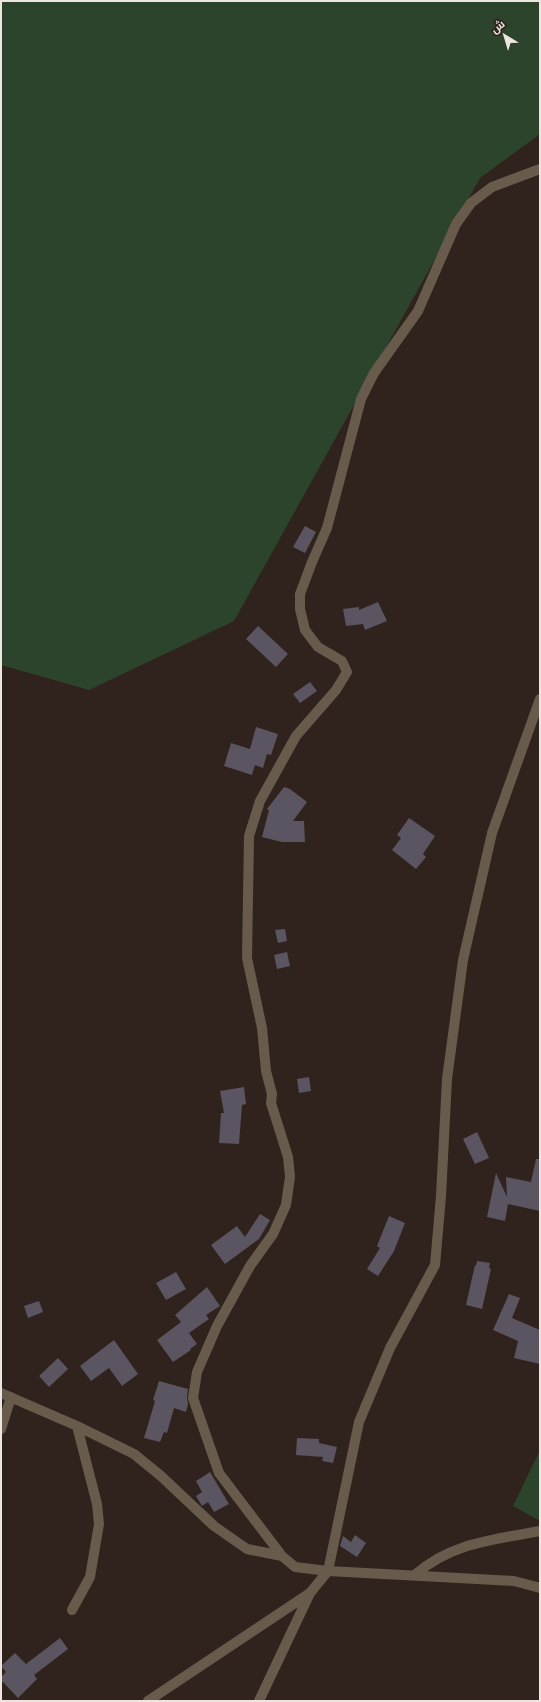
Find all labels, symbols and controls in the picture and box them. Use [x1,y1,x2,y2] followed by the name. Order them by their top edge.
[485,16,525,56] north arrow
[488,17,507,36] text: ش

